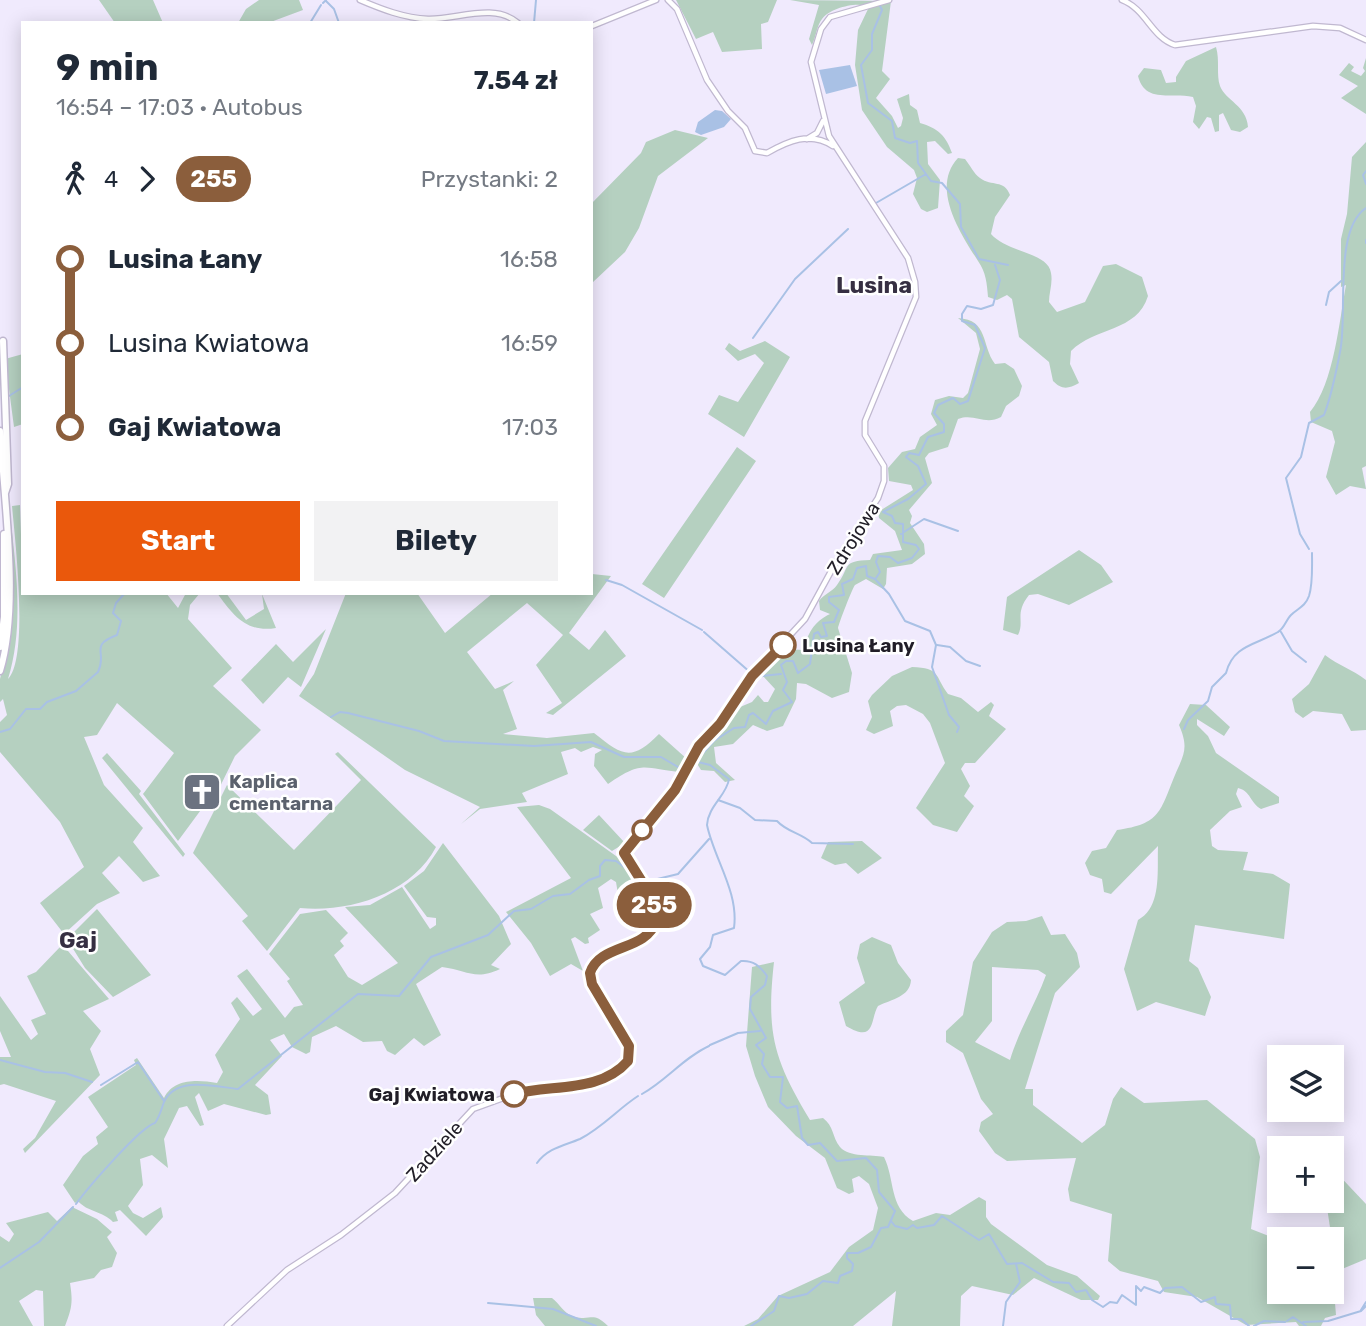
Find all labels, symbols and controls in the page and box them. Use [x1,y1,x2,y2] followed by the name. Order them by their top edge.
[56,44,159,90] text: 9 min
[474,65,558,96] text: 7.54 zł
[56,93,303,121] text: 16:54 – 17:03 · Autobus
[56,160,94,198] icon: walk
[128,160,166,198] icon: forward
[104,165,118,193] text: 4
[190,165,237,193] text: 255
[421,165,558,193] text: Przystanki: 2
[108,244,262,275] text: Lusina Łany
[500,245,558,273] text: 16:58
[836,271,912,299] district label: Lusina
[108,328,309,359] text: Lusina Kwiatowa
[501,329,558,357] text: 16:59
[108,412,281,443] text: Gaj Kwiatowa
[502,413,558,441] text: 17:03
[822,498,885,579] street label: Zdrojowa
[56,501,300,581] button: Start
[314,501,558,581] button: Bilety
[770,632,796,658] marker: Lusina Łany
[802,634,915,657] place label: Lusina Łany
[229,770,333,815] place label: Kaplica cmentarna
[181,771,223,813] church icon: Kaplica cmentarna
[632,820,652,840] unlabelled marker
[614,882,694,928] line badge: 255
[631,891,677,919] text: 255
[59,926,97,954] district label: Gaj
[1267,1045,1344,1304] map controls
[1267,1045,1344,1122] button: layers
[501,1081,527,1107] marker: Gaj Kwiatowa
[368,1083,495,1106] place label: Gaj Kwiatowa
[401,1116,467,1186] street label: Zadziele
[1267,1136,1344,1213] button: +
[1267,1227,1344,1304] button: −

